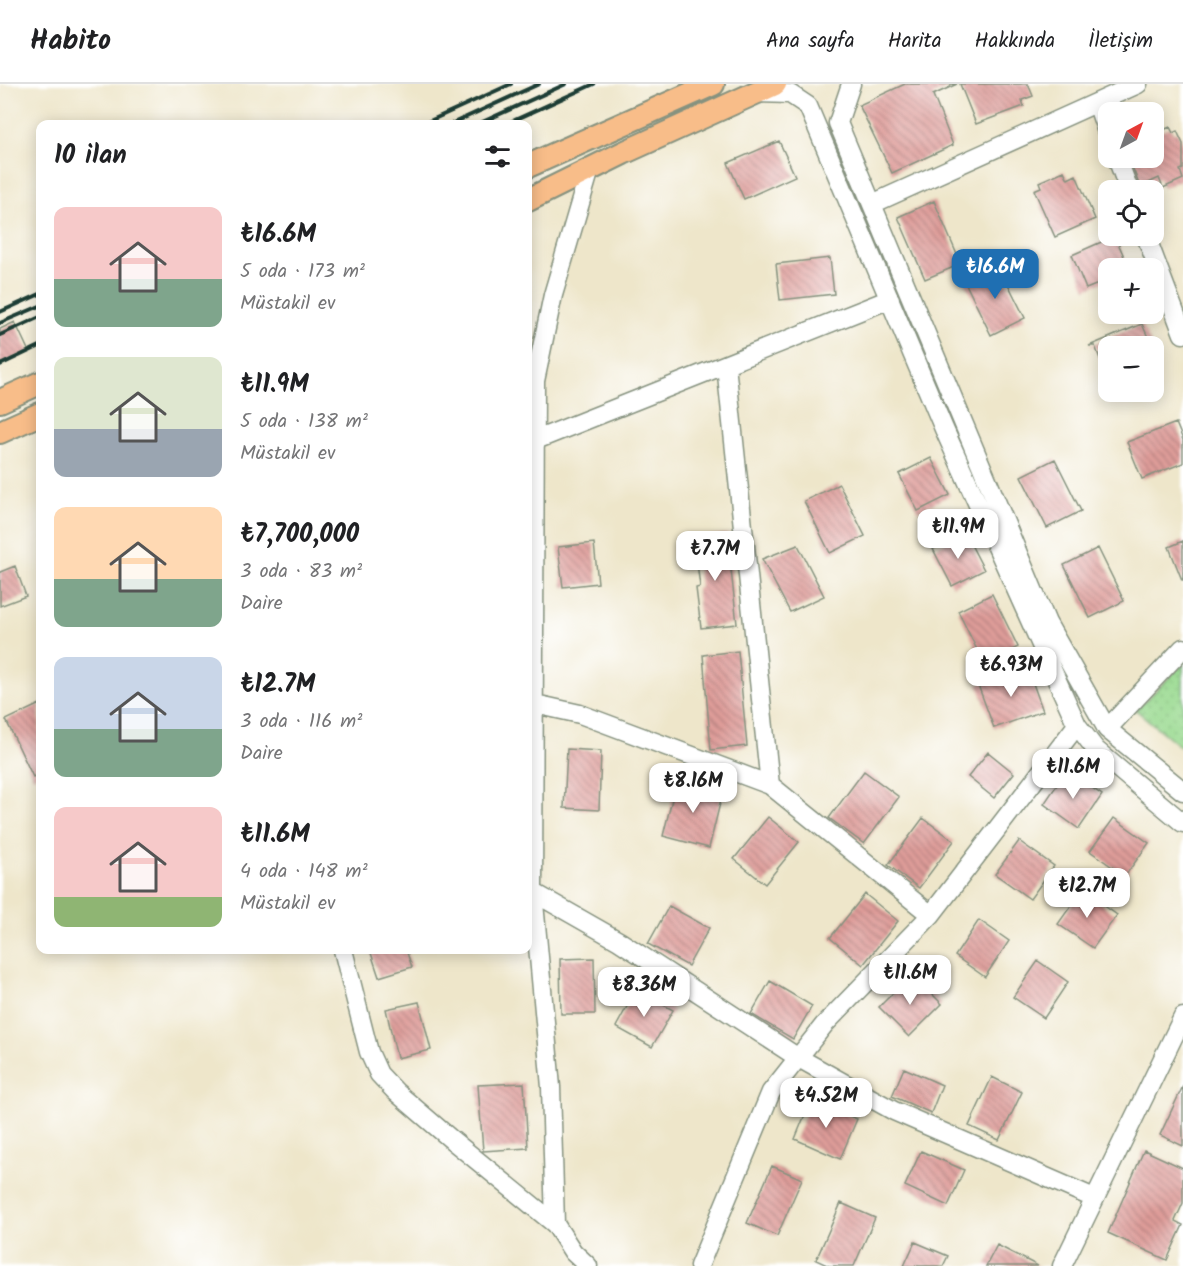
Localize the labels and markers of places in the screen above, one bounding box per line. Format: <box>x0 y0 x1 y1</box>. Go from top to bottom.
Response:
pin: ₺16.6M <box>946 249 1044 300</box>
pin: ₺11.9M <box>909 509 1007 560</box>
pin: ₺7.7M <box>673 531 757 582</box>
pin: ₺6.93M <box>962 647 1060 698</box>
pin: ₺11.6M <box>1024 749 1122 800</box>
pin: ₺8.16M <box>644 763 742 814</box>
pin: ₺12.7M <box>1038 868 1136 919</box>
pin: ₺11.6M <box>861 955 959 1006</box>
pin: ₺8.36M <box>595 967 693 1018</box>
pin: ₺4.52M <box>777 1078 875 1129</box>

